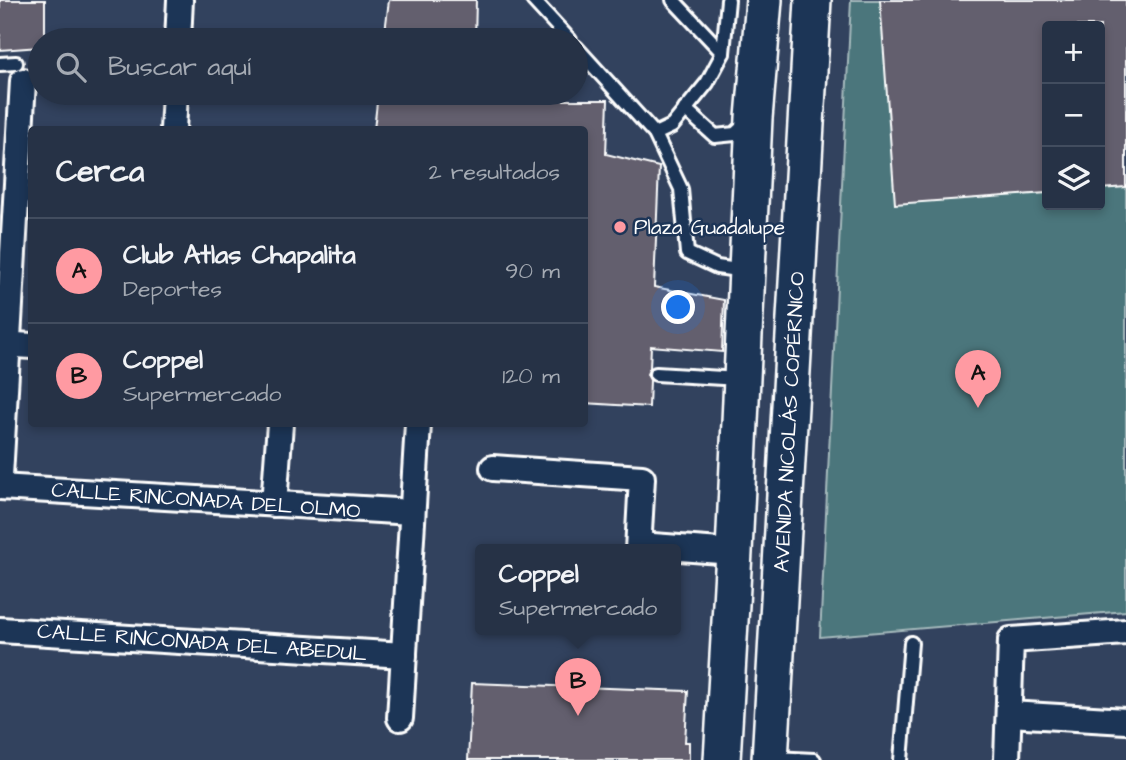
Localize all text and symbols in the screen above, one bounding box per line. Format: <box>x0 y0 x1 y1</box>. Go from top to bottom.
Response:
map controls <box>1042 21 1105 210</box>
button: + <box>1042 21 1105 84</box>
search box <box>28 28 588 105</box>
icon: search <box>52 48 90 86</box>
text: Buscar aquí <box>108 49 251 85</box>
button: − <box>1042 84 1105 147</box>
button: layers <box>1042 147 1105 210</box>
text: Cerca <box>56 151 144 193</box>
text: 2 resultados <box>428 156 560 188</box>
place label: Plaza Guadalupe <box>634 213 785 243</box>
marker: Plaza Guadalupe <box>612 219 628 235</box>
text: Club Atlas Chapalita <box>123 237 356 273</box>
text: A <box>72 255 86 287</box>
text: 90 m <box>505 255 560 287</box>
street label: AVENIDA NICOLÁS COPÉRNICO <box>767 271 812 573</box>
text: Deportes <box>123 273 222 305</box>
your location <box>661 290 695 324</box>
text: Coppel <box>123 342 203 378</box>
pin: A <box>955 350 1001 408</box>
text: B <box>71 360 87 392</box>
text: 120 m <box>502 360 560 392</box>
text: Supermercado <box>123 378 281 410</box>
street label: CALLE RINCONADA DEL OLMO <box>51 475 361 526</box>
popup <box>475 544 681 635</box>
text: Coppel <box>499 556 579 592</box>
text: Supermercado <box>499 592 657 624</box>
street label: CALLE RINCONADA DEL ABEDUL <box>36 617 368 669</box>
pin: B <box>555 658 601 716</box>

